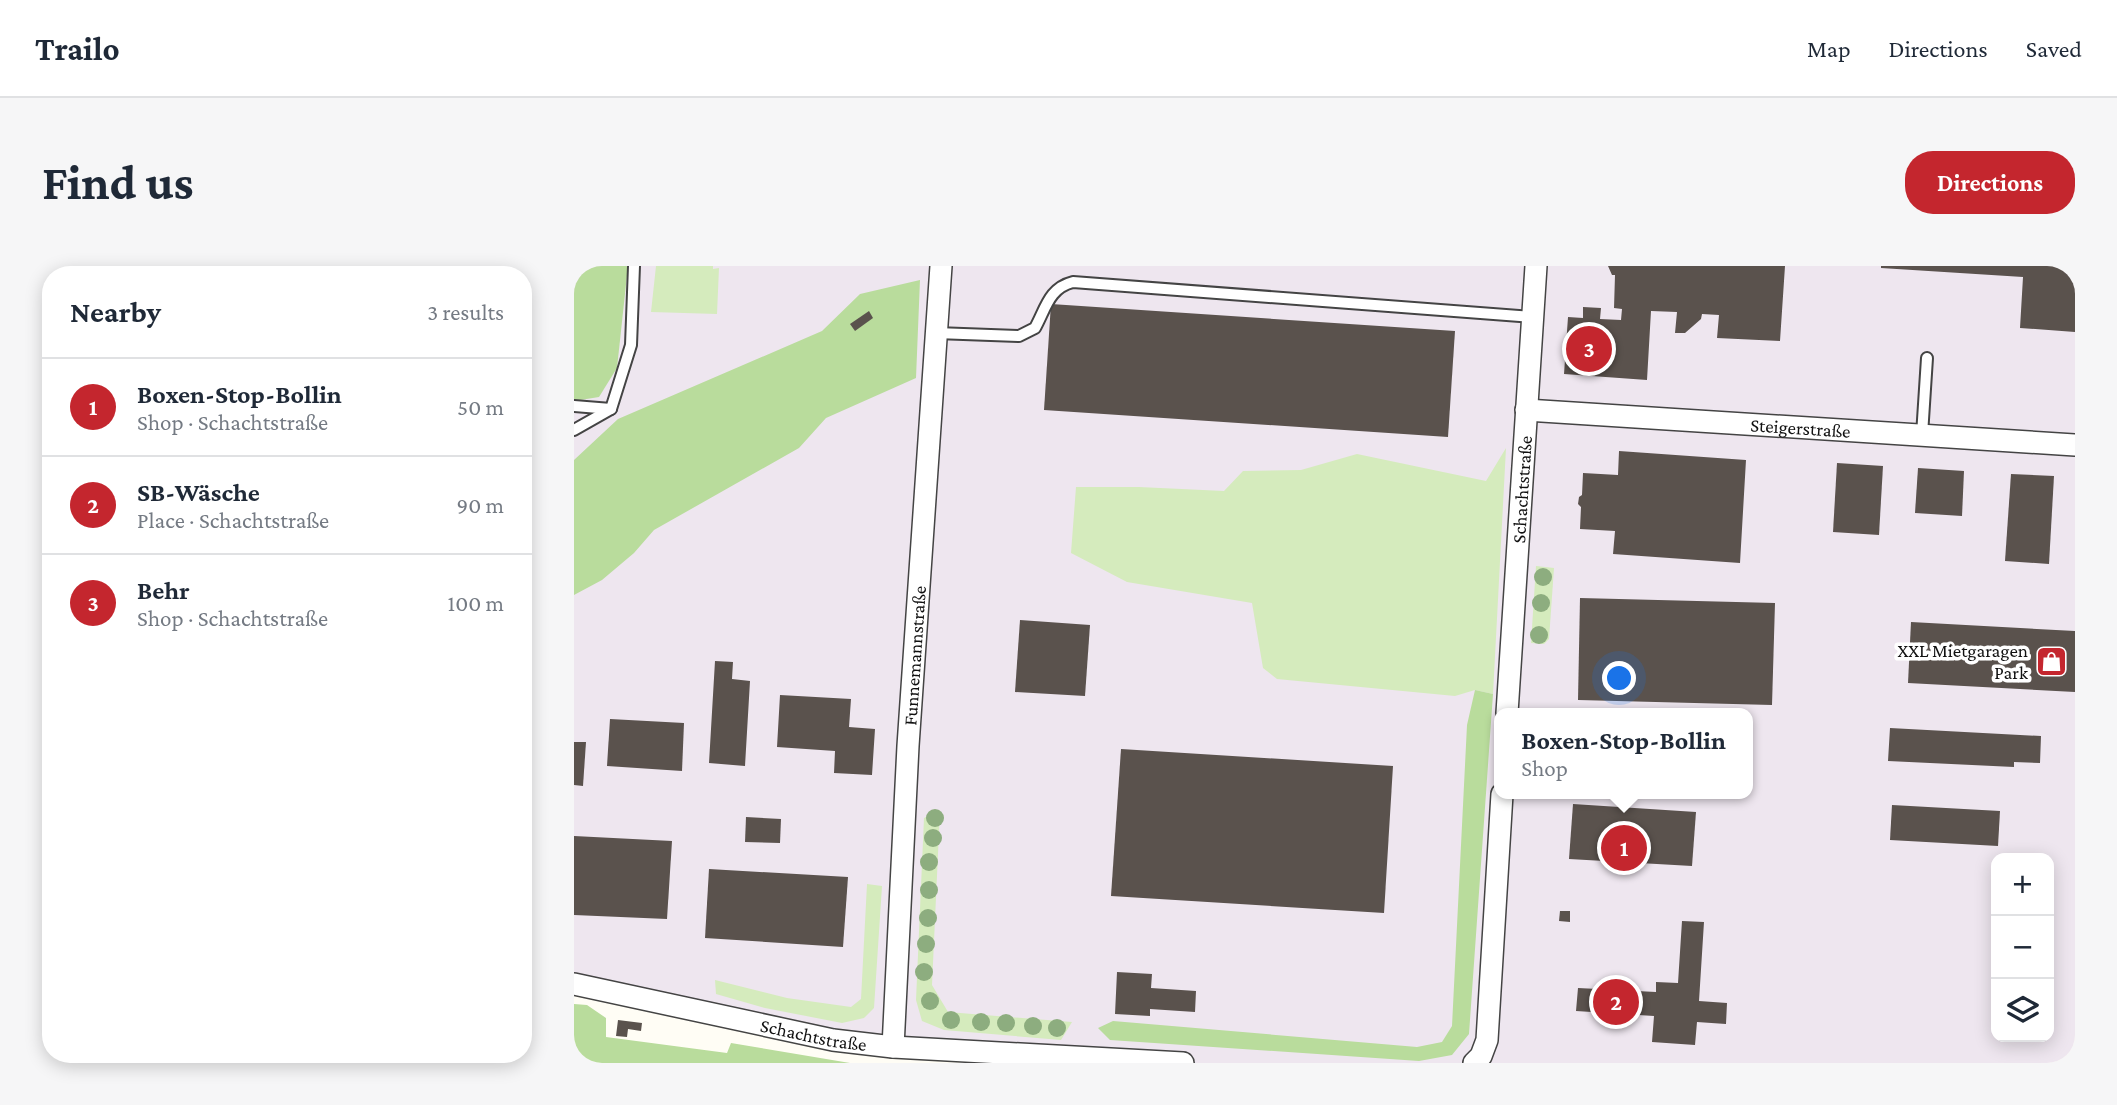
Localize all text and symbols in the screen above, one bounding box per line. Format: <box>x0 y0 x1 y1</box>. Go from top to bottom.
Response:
text: Trailo <box>35 30 120 67</box>
text: Map <box>1807 35 1851 62</box>
text: Directions <box>1889 35 1988 62</box>
text: Saved <box>2026 35 2082 62</box>
button: Directions <box>1905 151 2075 214</box>
text: Find us <box>42 155 194 210</box>
text: Nearby <box>70 295 161 328</box>
text: 3 results <box>427 299 504 325</box>
pin: 3 <box>1566 323 1612 375</box>
text: Boxen-Stop-Bollin <box>137 380 342 409</box>
text: 1 <box>89 394 97 420</box>
text: 50 m <box>457 394 504 420</box>
text: Shop · Schachtstraße <box>137 409 328 435</box>
street label: Steigerstraße <box>1750 414 1851 441</box>
street label: Schachtstraße <box>1508 435 1535 544</box>
text: SB-Wäsche <box>137 478 260 507</box>
text: 2 <box>87 492 99 518</box>
text: 90 m <box>457 492 504 518</box>
text: Place · Schachtstraße <box>137 507 329 533</box>
text: Behr <box>137 576 190 605</box>
street label: Funnemannstraße <box>899 585 930 726</box>
text: 3 <box>87 590 99 616</box>
text: 100 m <box>448 590 504 616</box>
text: Shop · Schachtstraße <box>137 605 328 631</box>
place label: XXL Mietgaragen Park <box>1897 640 2029 683</box>
shop icon: XXL Mietgaragen Park <box>2034 644 2068 678</box>
your location <box>1602 661 1636 695</box>
popup <box>1494 708 1753 799</box>
text: Boxen-Stop-Bollin <box>1521 726 1726 755</box>
text: Shop <box>1521 755 1568 781</box>
pin: 1 <box>1601 822 1647 874</box>
map controls <box>1991 853 2054 1042</box>
button: + <box>1991 853 2054 916</box>
button: − <box>1991 916 2054 979</box>
pin: 2 <box>1593 976 1639 1028</box>
button: layers <box>1991 979 2054 1042</box>
street label: Schachtstraße <box>759 1014 868 1054</box>

